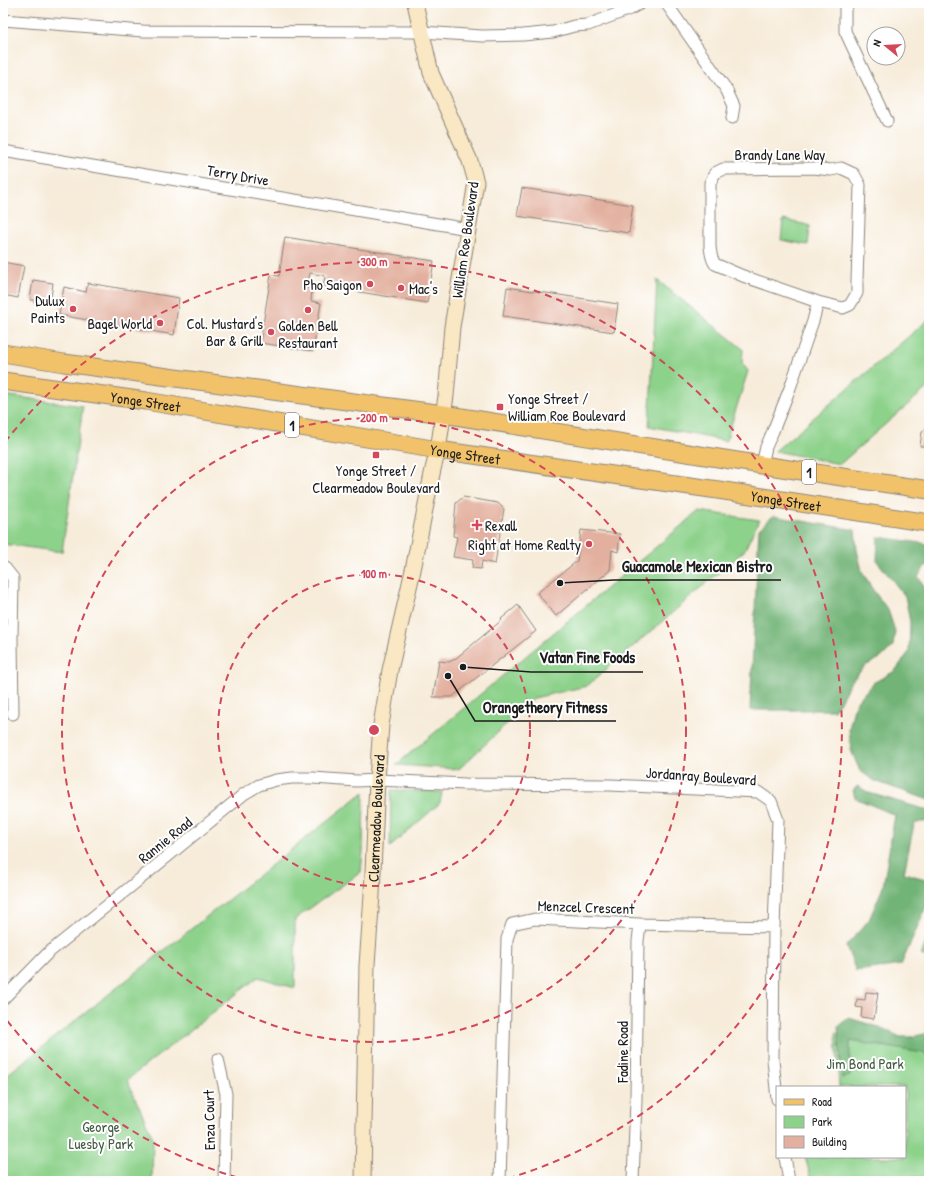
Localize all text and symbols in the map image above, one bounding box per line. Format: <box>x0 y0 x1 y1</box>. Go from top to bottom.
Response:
north arrow <box>866 26 906 66</box>
text: N <box>869 38 884 48</box>
street label: Brandy Lane Way <box>735 144 825 165</box>
street label: Terry Drive <box>205 159 271 191</box>
street label: William Roe Boulevard <box>446 180 484 300</box>
text: 300 m <box>360 253 388 270</box>
place label: Pho Saigon <box>303 274 362 295</box>
place label: Mac's <box>409 278 438 299</box>
marker: Pho Saigon <box>365 279 375 289</box>
marker: Mac's <box>396 283 406 293</box>
place label: Dulux Paints <box>31 290 65 328</box>
marker: Dulux Paints <box>68 304 78 314</box>
marker: Golden Bell Restaurant <box>303 305 313 315</box>
place label: Bagel World <box>88 313 152 334</box>
place label: Col. Mustard's Bar & Grill <box>186 313 264 351</box>
place label: Golden Bell Restaurant <box>278 315 338 353</box>
marker: Bagel World <box>155 318 165 328</box>
marker: Col. Mustard's Bar & Grill <box>266 327 276 337</box>
street label: Yonge Street <box>109 386 183 417</box>
place label: Yonge Street / William Roe Boulevard <box>508 388 625 426</box>
marker: Yonge Street / William Roe Boulevard <box>495 402 505 412</box>
text: 200 m <box>360 409 388 426</box>
road number: 1 <box>285 413 299 437</box>
street label: Yonge Street <box>429 438 502 469</box>
marker: Yonge Street / Clearmeadow Boulevard <box>371 450 381 460</box>
place label: Yonge Street / Clearmeadow Boulevard <box>312 460 440 498</box>
road number: 1 <box>802 460 816 484</box>
street label: Yonge Street <box>749 485 823 517</box>
place label: Rexall <box>485 515 517 536</box>
marker: Rexall <box>472 520 482 530</box>
place label: Right at Home Realty <box>468 534 581 555</box>
marker: Right at Home Realty <box>584 539 594 549</box>
callout: Guacamole Mexican Bistro <box>614 552 781 580</box>
text: Guacamole Mexican Bistro <box>622 555 773 577</box>
text: 100 m <box>361 565 387 582</box>
callout: Vatan Fine Foods <box>531 644 643 672</box>
text: Vatan Fine Foods <box>539 646 636 668</box>
callout: Orangetheory Fitness <box>475 693 616 721</box>
text: Orangetheory Fitness <box>483 696 608 719</box>
centre of rings <box>367 723 381 737</box>
street label: Clearmeadow Boulevard <box>362 754 389 882</box>
street label: Jordanray Boulevard <box>645 762 757 790</box>
street label: Rannie Road <box>134 812 196 868</box>
street label: Menzcel Crescent <box>537 895 636 919</box>
street label: Fadine Road <box>612 1021 633 1084</box>
park label: Jim Bond Park <box>826 1053 904 1074</box>
legend <box>776 1086 906 1158</box>
street label: Enza Court <box>198 1089 220 1150</box>
text: Road <box>812 1093 832 1110</box>
text: Park <box>812 1113 832 1130</box>
park label: George Luesby Park <box>69 1116 133 1154</box>
text: Building <box>812 1133 847 1150</box>

